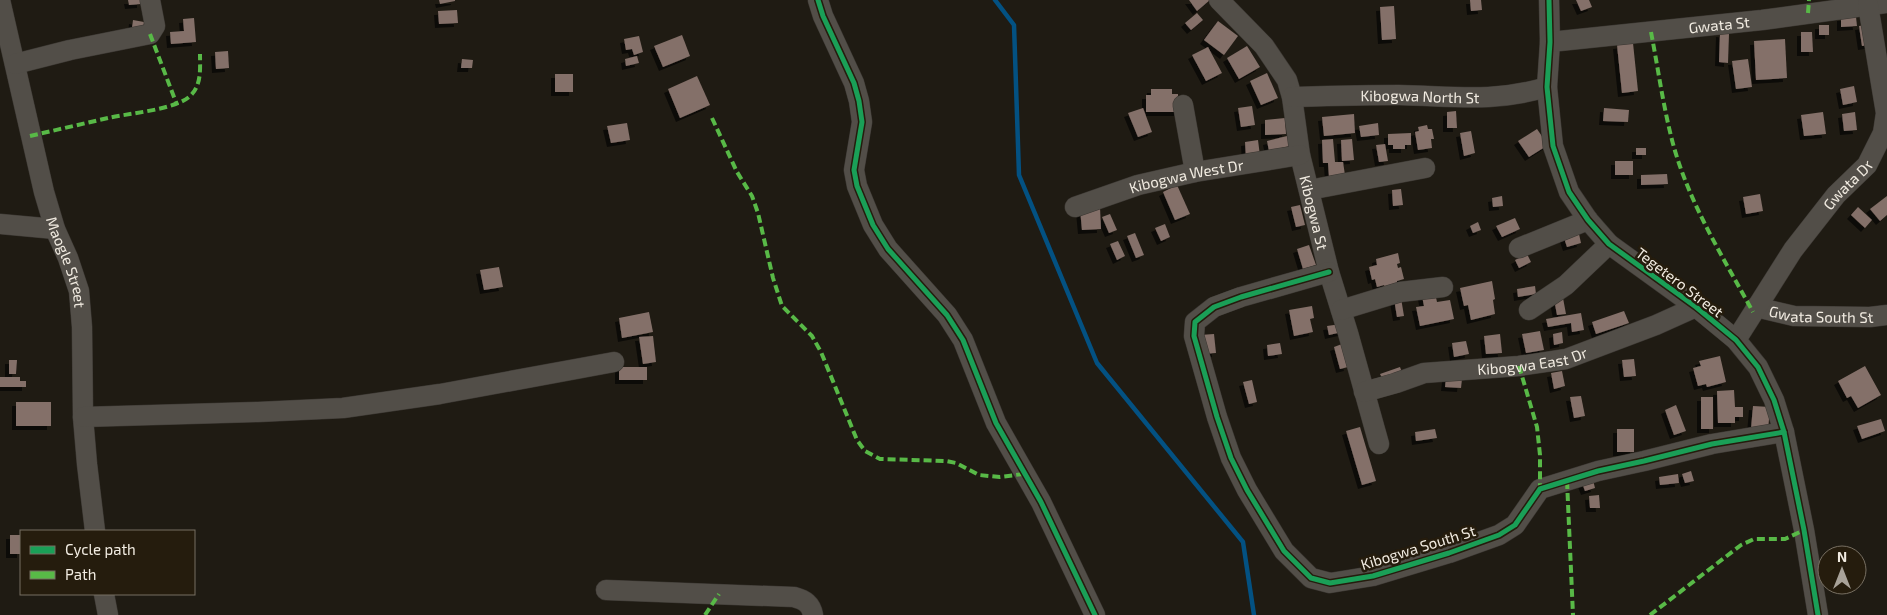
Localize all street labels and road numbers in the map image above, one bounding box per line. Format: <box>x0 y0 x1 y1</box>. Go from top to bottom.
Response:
street label: Gwata St <box>1688 12 1751 37</box>
street label: Kibogwa North St <box>1360 86 1480 106</box>
street label: Kibogwa West Dr <box>1127 155 1245 196</box>
street label: Gwata Dr <box>1819 157 1877 213</box>
street label: Kibogwa St <box>1296 174 1332 252</box>
street label: Maogle Street <box>43 214 89 309</box>
street label: Tegetero Street <box>1633 243 1727 321</box>
street label: Gwata South St <box>1767 301 1875 326</box>
street label: Kibogwa East Dr <box>1477 343 1590 378</box>
street label: Kibogwa South St <box>1358 521 1478 573</box>

